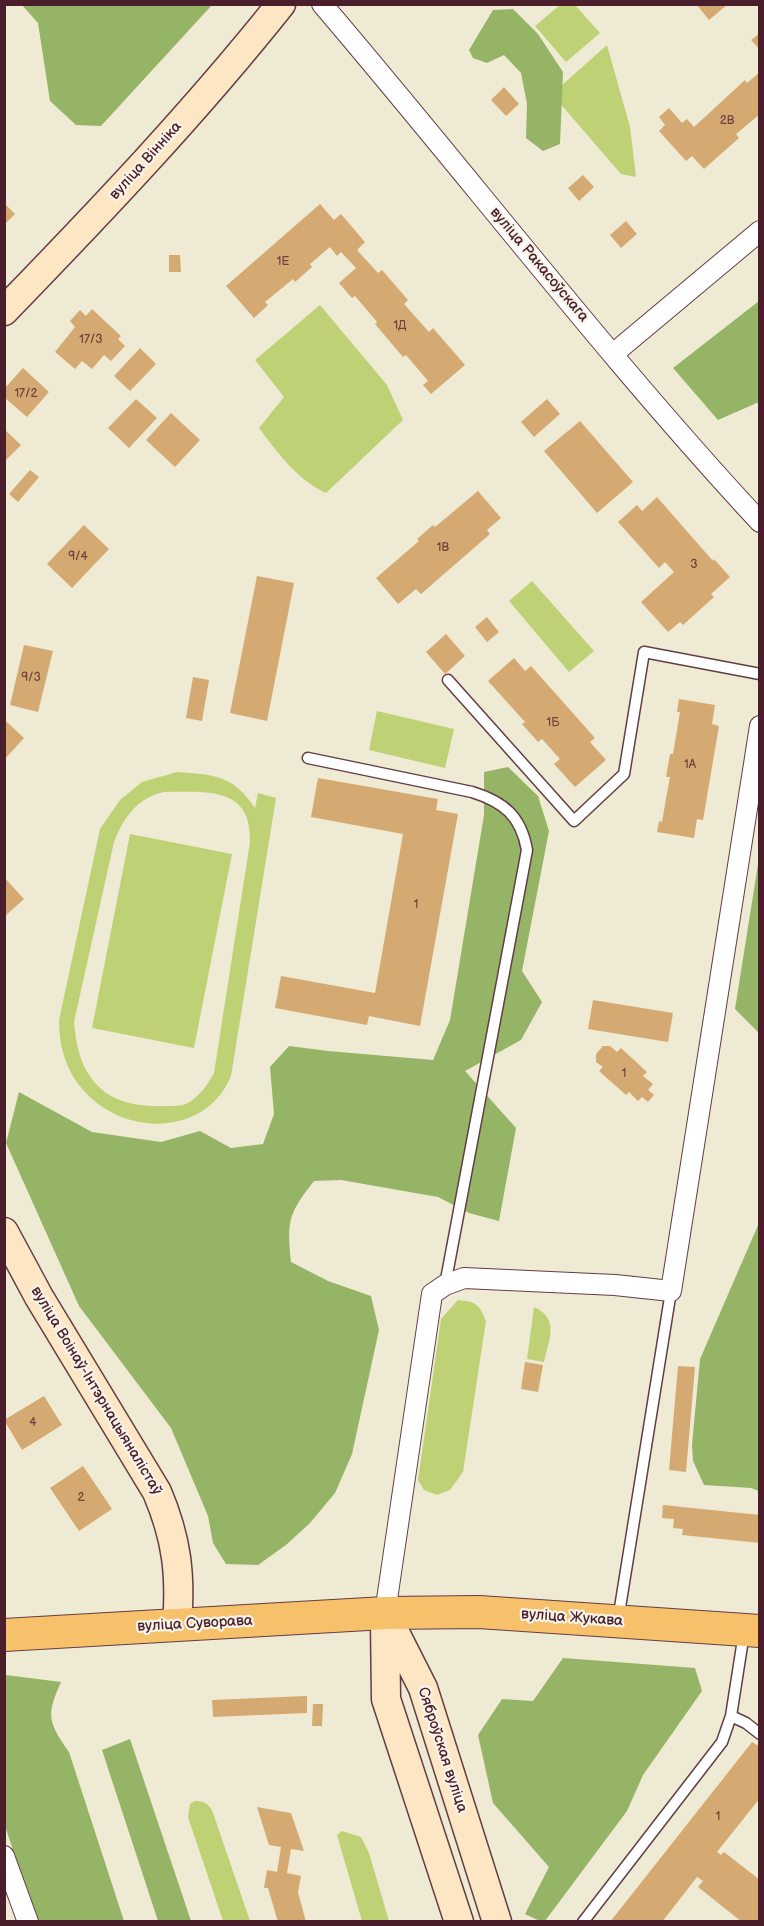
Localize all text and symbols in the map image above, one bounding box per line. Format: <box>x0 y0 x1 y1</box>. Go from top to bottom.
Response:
house number: 2В <box>720 114 734 128</box>
street label: вуліца Вінніка <box>106 118 186 204</box>
street label: вуліца Ракасоўскага <box>486 204 592 326</box>
house number: 1Е <box>277 255 289 269</box>
house number: 1Д <box>393 319 407 333</box>
house number: 17/3 <box>79 333 103 347</box>
house number: 17/2 <box>14 387 38 401</box>
house number: 1В <box>437 541 449 555</box>
house number: 9/4 <box>68 550 88 564</box>
house number: 3 <box>690 558 698 572</box>
house number: 9/3 <box>21 671 41 685</box>
house number: 1Б <box>547 716 559 730</box>
house number: 1А <box>684 758 696 772</box>
house number: 1 <box>414 898 418 912</box>
house number: 1 <box>622 1067 626 1081</box>
street label: вуліца Воінаў-Інтэрнацыяналістаў <box>26 1283 166 1499</box>
house number: 4 <box>29 1416 37 1430</box>
house number: 2 <box>77 1491 85 1505</box>
street label: вуліца Жукава <box>520 1605 624 1631</box>
street label: вуліца Суворава <box>137 1612 253 1636</box>
street label: Сяброўская вуліца <box>413 1685 471 1815</box>
house number: 1 <box>716 1810 720 1824</box>

